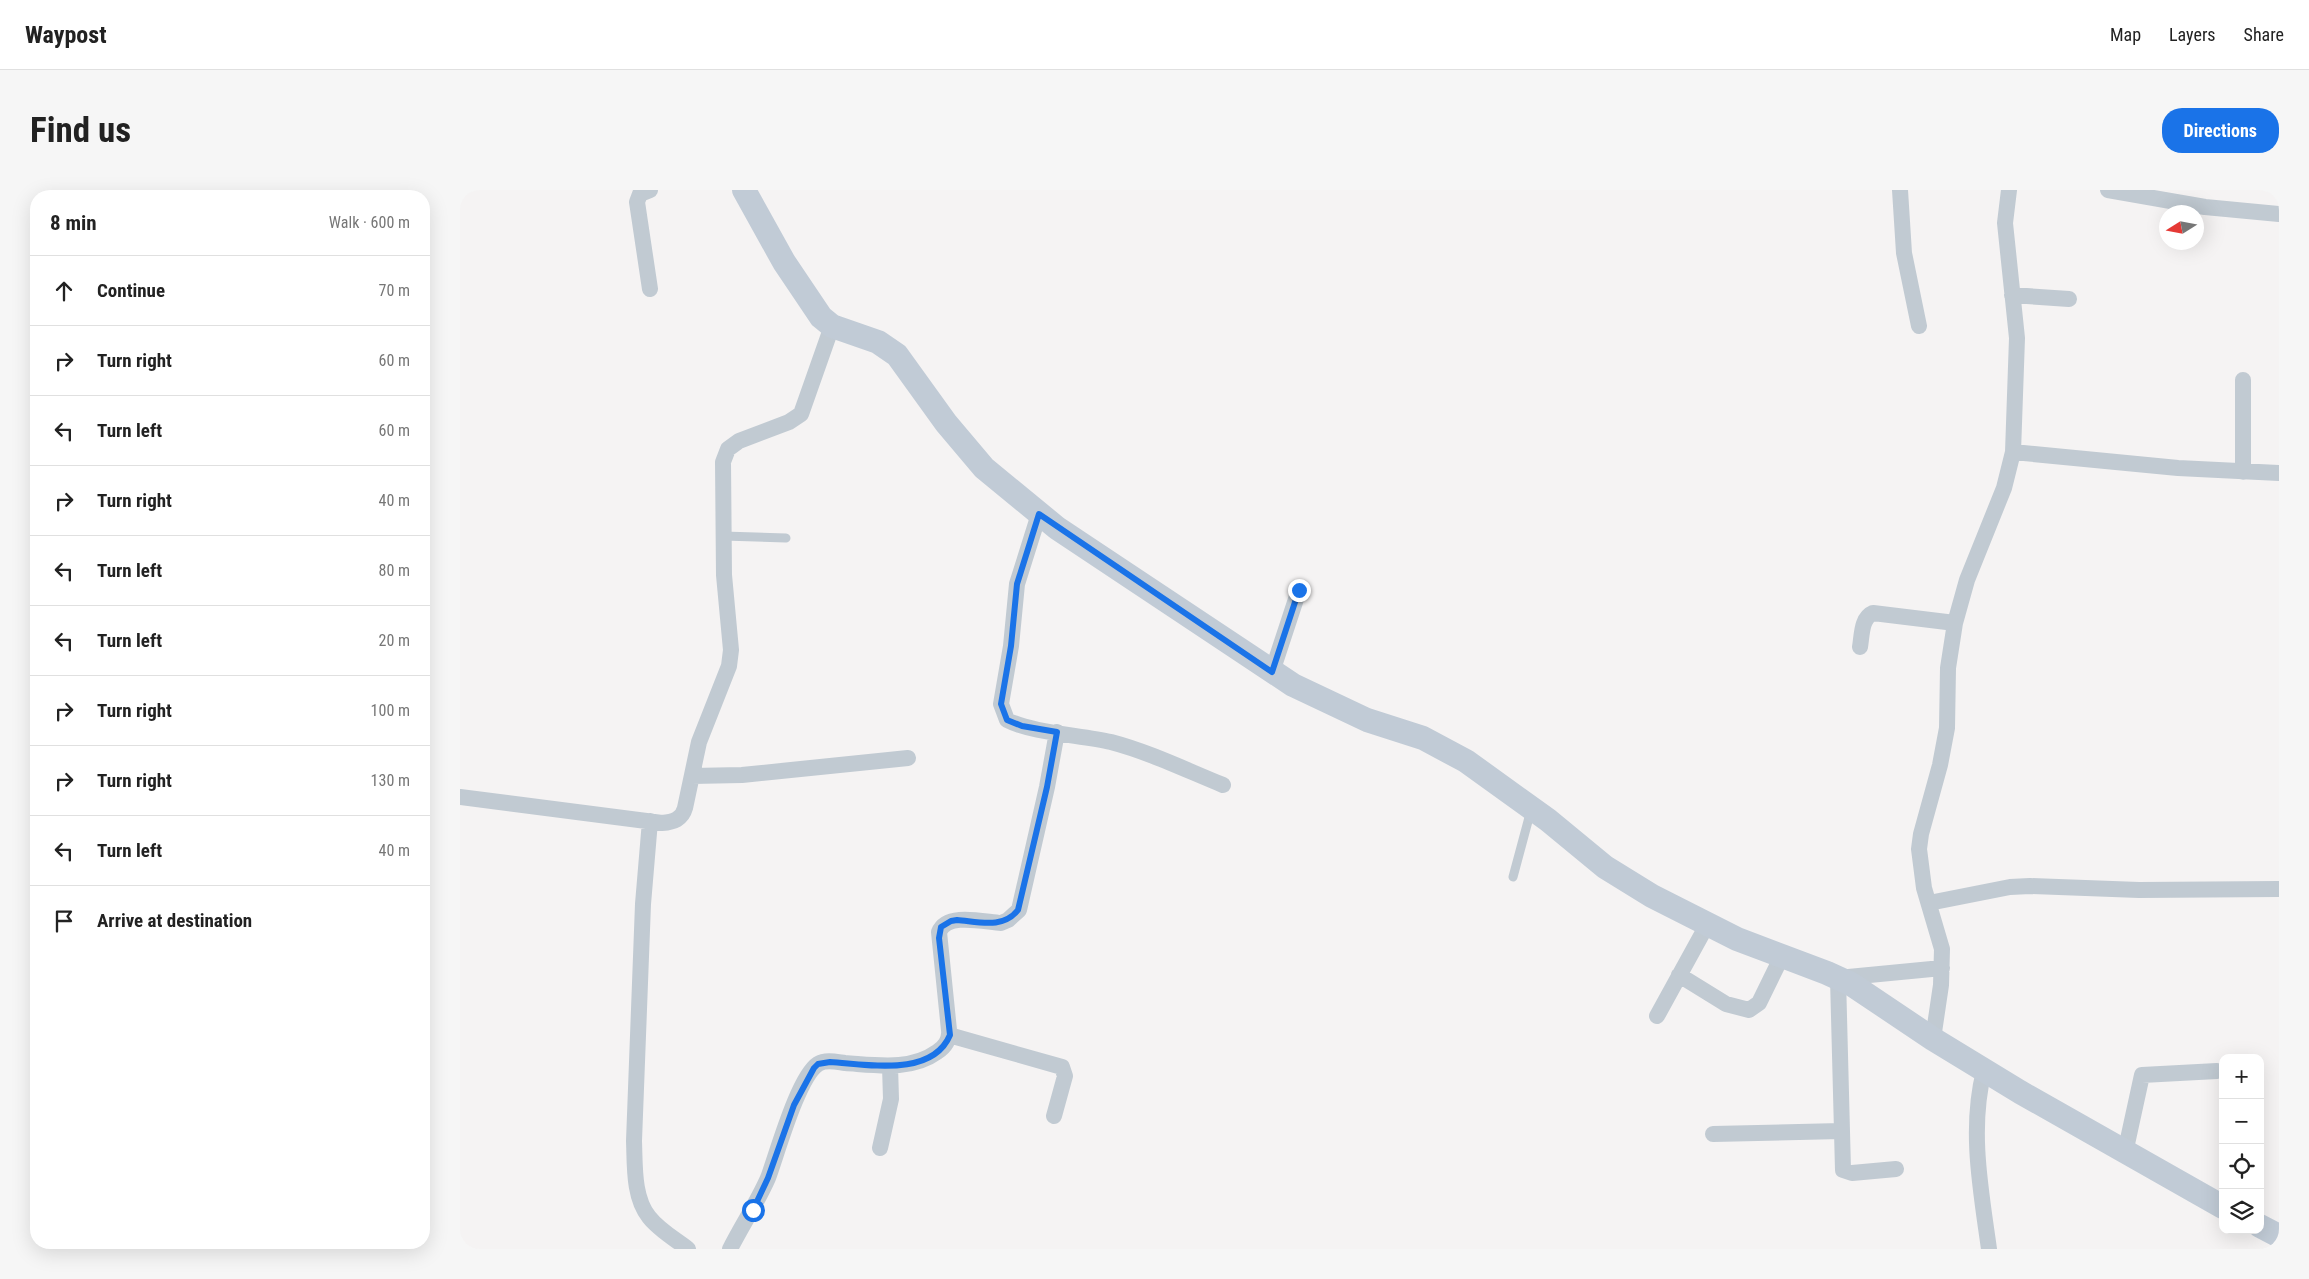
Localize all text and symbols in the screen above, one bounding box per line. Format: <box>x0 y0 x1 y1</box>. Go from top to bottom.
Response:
text: Waypost <box>25 21 107 49</box>
text: Map <box>2110 24 2141 45</box>
text: Layers <box>2169 24 2216 45</box>
text: Share <box>2244 24 2284 45</box>
button: Directions <box>2162 108 2279 153</box>
text: Find us <box>30 110 131 151</box>
north arrow <box>2159 205 2204 250</box>
text: 8 min <box>50 211 97 235</box>
text: Walk · 600 m <box>329 213 410 232</box>
icon: ahead <box>50 277 78 305</box>
text: Continue <box>97 279 165 302</box>
text: 70 m <box>378 281 410 300</box>
icon: right <box>50 347 78 375</box>
text: Turn right <box>97 349 172 372</box>
text: 60 m <box>378 351 410 370</box>
icon: left <box>50 417 78 445</box>
text: Turn left <box>97 419 162 442</box>
text: 60 m <box>378 421 410 440</box>
icon: right <box>50 487 78 515</box>
text: Turn right <box>97 489 172 512</box>
text: 40 m <box>378 491 410 510</box>
icon: left <box>50 557 78 585</box>
text: Turn left <box>97 559 162 582</box>
text: 80 m <box>378 561 410 580</box>
route end <box>1288 579 1311 602</box>
icon: left <box>50 627 78 655</box>
text: Turn left <box>97 629 162 652</box>
text: 20 m <box>378 631 410 650</box>
icon: right <box>50 697 78 725</box>
text: Turn right <box>97 699 172 722</box>
text: 100 m <box>371 701 410 720</box>
icon: right <box>50 767 78 795</box>
text: Turn right <box>97 769 172 792</box>
text: 130 m <box>371 771 410 790</box>
icon: left <box>50 837 78 865</box>
text: Turn left <box>97 839 162 862</box>
text: 40 m <box>378 841 410 860</box>
icon: arrive <box>50 907 78 935</box>
text: Arrive at destination <box>97 909 252 932</box>
map controls <box>2219 1054 2264 1234</box>
button: + <box>2219 1054 2264 1099</box>
button: − <box>2219 1099 2264 1144</box>
button: locate <box>2219 1144 2264 1189</box>
button: layers <box>2219 1189 2264 1234</box>
route start <box>742 1199 765 1222</box>

